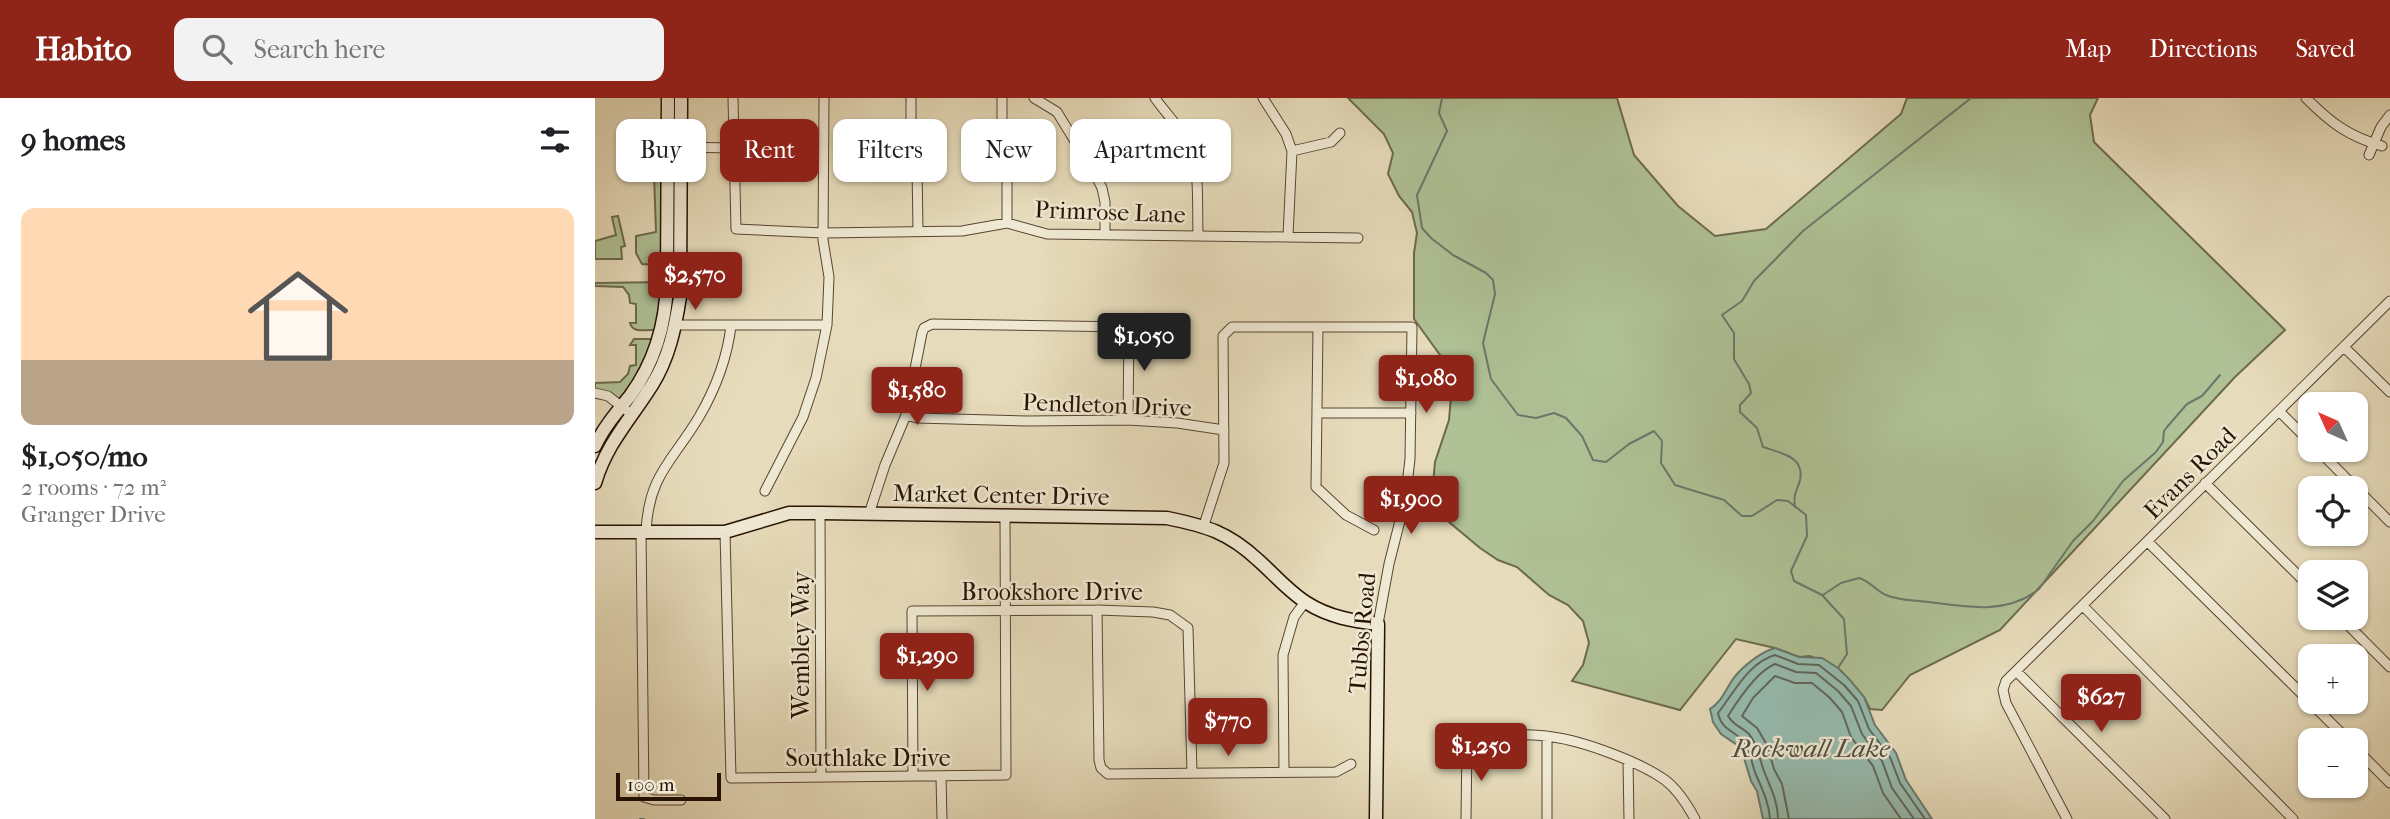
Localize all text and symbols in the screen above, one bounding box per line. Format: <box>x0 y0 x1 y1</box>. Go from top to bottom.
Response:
search box <box>174 18 664 81</box>
text: Habito <box>35 30 132 69</box>
icon: search <box>198 30 236 68</box>
text: Search here <box>254 34 385 65</box>
text: Map <box>2065 35 2111 63</box>
text: Directions <box>2149 35 2257 63</box>
text: Saved <box>2295 35 2355 63</box>
chip: Buy <box>616 119 706 182</box>
chip: Rent <box>720 119 819 182</box>
chip: Filters <box>833 119 947 182</box>
chip: New <box>961 119 1056 182</box>
chip: Apartment <box>1070 119 1231 182</box>
icon: filters <box>536 121 574 159</box>
text: 9 homes <box>21 123 126 158</box>
street label: Primrose Lane <box>1034 195 1186 229</box>
pin: $2,570 <box>638 252 752 312</box>
icon: home <box>235 253 361 379</box>
text: $2,570 <box>664 261 726 288</box>
pin: $1,050 <box>1087 314 1201 373</box>
text: $1,050 <box>1114 322 1174 349</box>
pin: $1,080 <box>1369 356 1483 415</box>
text: $1,080 <box>1395 364 1457 391</box>
pin: $1,580 <box>860 368 974 427</box>
text: $1,580 <box>888 376 946 403</box>
street label: Pendleton Drive <box>1022 388 1192 422</box>
north arrow <box>2298 392 2368 462</box>
map controls <box>2298 392 2368 798</box>
street label: Evans Road <box>2138 421 2242 525</box>
text: $1,050/mo <box>21 439 148 474</box>
text: 2 rooms · 72 m² <box>21 474 166 501</box>
pin: $1,900 <box>1354 476 1468 536</box>
button: locate <box>2298 476 2368 546</box>
street label: Market Center Drive <box>892 479 1110 511</box>
text: $1,900 <box>1380 485 1442 512</box>
text: Granger Drive <box>21 501 166 528</box>
button: layers <box>2298 560 2368 630</box>
street label: Wembley Way <box>787 570 815 720</box>
street label: Tubbs Road <box>1343 570 1381 695</box>
street label: Brookshore Drive <box>961 578 1143 606</box>
pin: $1,290 <box>870 634 984 693</box>
text: $1,290 <box>896 642 958 669</box>
button: + <box>2298 644 2368 714</box>
pin: $627 <box>2060 674 2142 734</box>
text: $627 <box>2077 683 2125 710</box>
pin: $770 <box>1187 698 1269 758</box>
text: $770 <box>1204 707 1252 734</box>
pin: $1,250 <box>1424 724 1538 783</box>
button: − <box>2298 728 2368 798</box>
text: $1,250 <box>1451 732 1511 759</box>
water label: Rockwall Lake <box>1730 733 1891 764</box>
street label: Southlake Drive <box>785 744 951 772</box>
scale bar <box>616 770 721 802</box>
text: 100 m <box>627 774 675 796</box>

